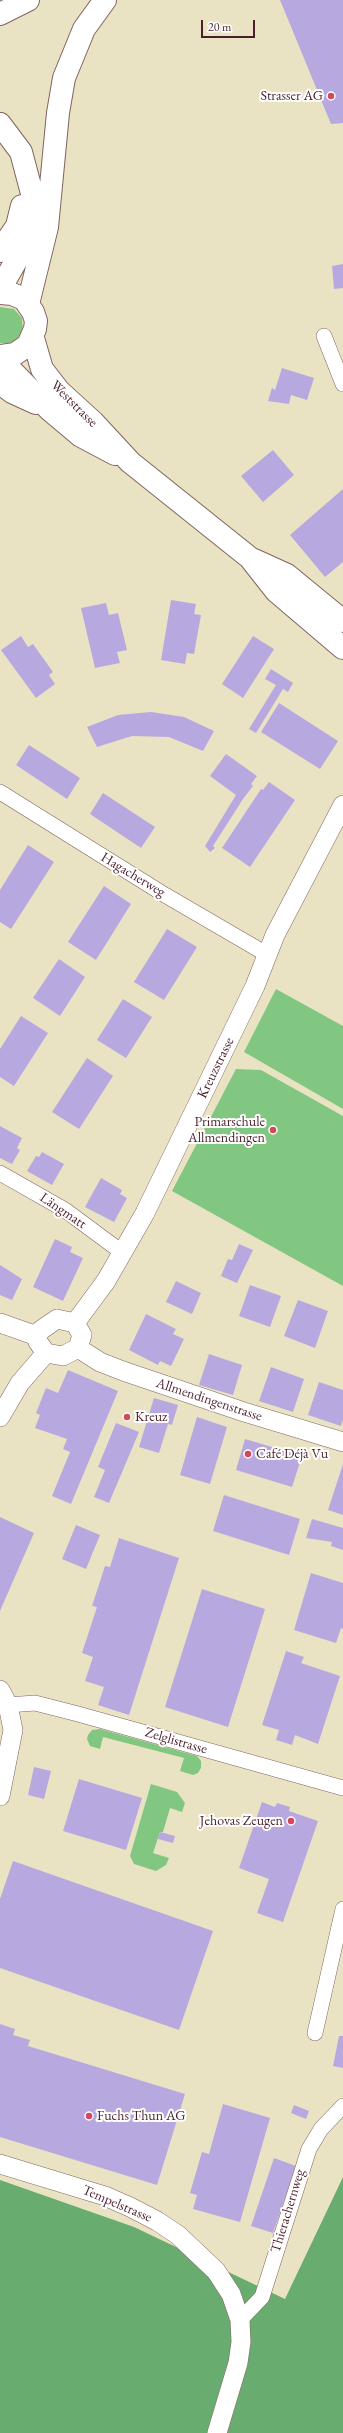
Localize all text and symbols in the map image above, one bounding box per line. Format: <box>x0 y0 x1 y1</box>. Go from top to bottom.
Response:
scale bar <box>203 12 257 38</box>
text: 20 m <box>208 19 231 35</box>
place label: Strasser AG <box>260 88 323 104</box>
marker: Strasser AG <box>326 91 336 101</box>
street label: Weststrasse <box>47 377 101 431</box>
street label: Hagacherweg <box>98 849 168 901</box>
street label: Kreuzstrasse <box>194 1035 238 1101</box>
place label: Primarschule Allmendingen <box>188 1114 265 1146</box>
marker: Primarschule Allmendingen <box>268 1125 278 1135</box>
street label: Längmatt <box>37 1189 89 1233</box>
street label: Allmendingenstrasse <box>154 1375 264 1425</box>
place label: Kreuz <box>135 1409 167 1425</box>
marker: Kreuz <box>122 1412 132 1422</box>
place label: Café Déjà Vu <box>256 1446 328 1462</box>
marker: Café Déjà Vu <box>243 1449 253 1459</box>
street label: Zelglistrasse <box>143 1724 209 1758</box>
place label: Jehovas Zeugen <box>200 1813 283 1829</box>
marker: Jehovas Zeugen <box>286 1816 296 1826</box>
place label: Fuchs Thun AG <box>97 2108 185 2124</box>
marker: Fuchs Thun AG <box>84 2111 94 2121</box>
street label: Thierachernweg <box>267 2167 309 2255</box>
street label: Tempelstrasse <box>80 2182 154 2226</box>

